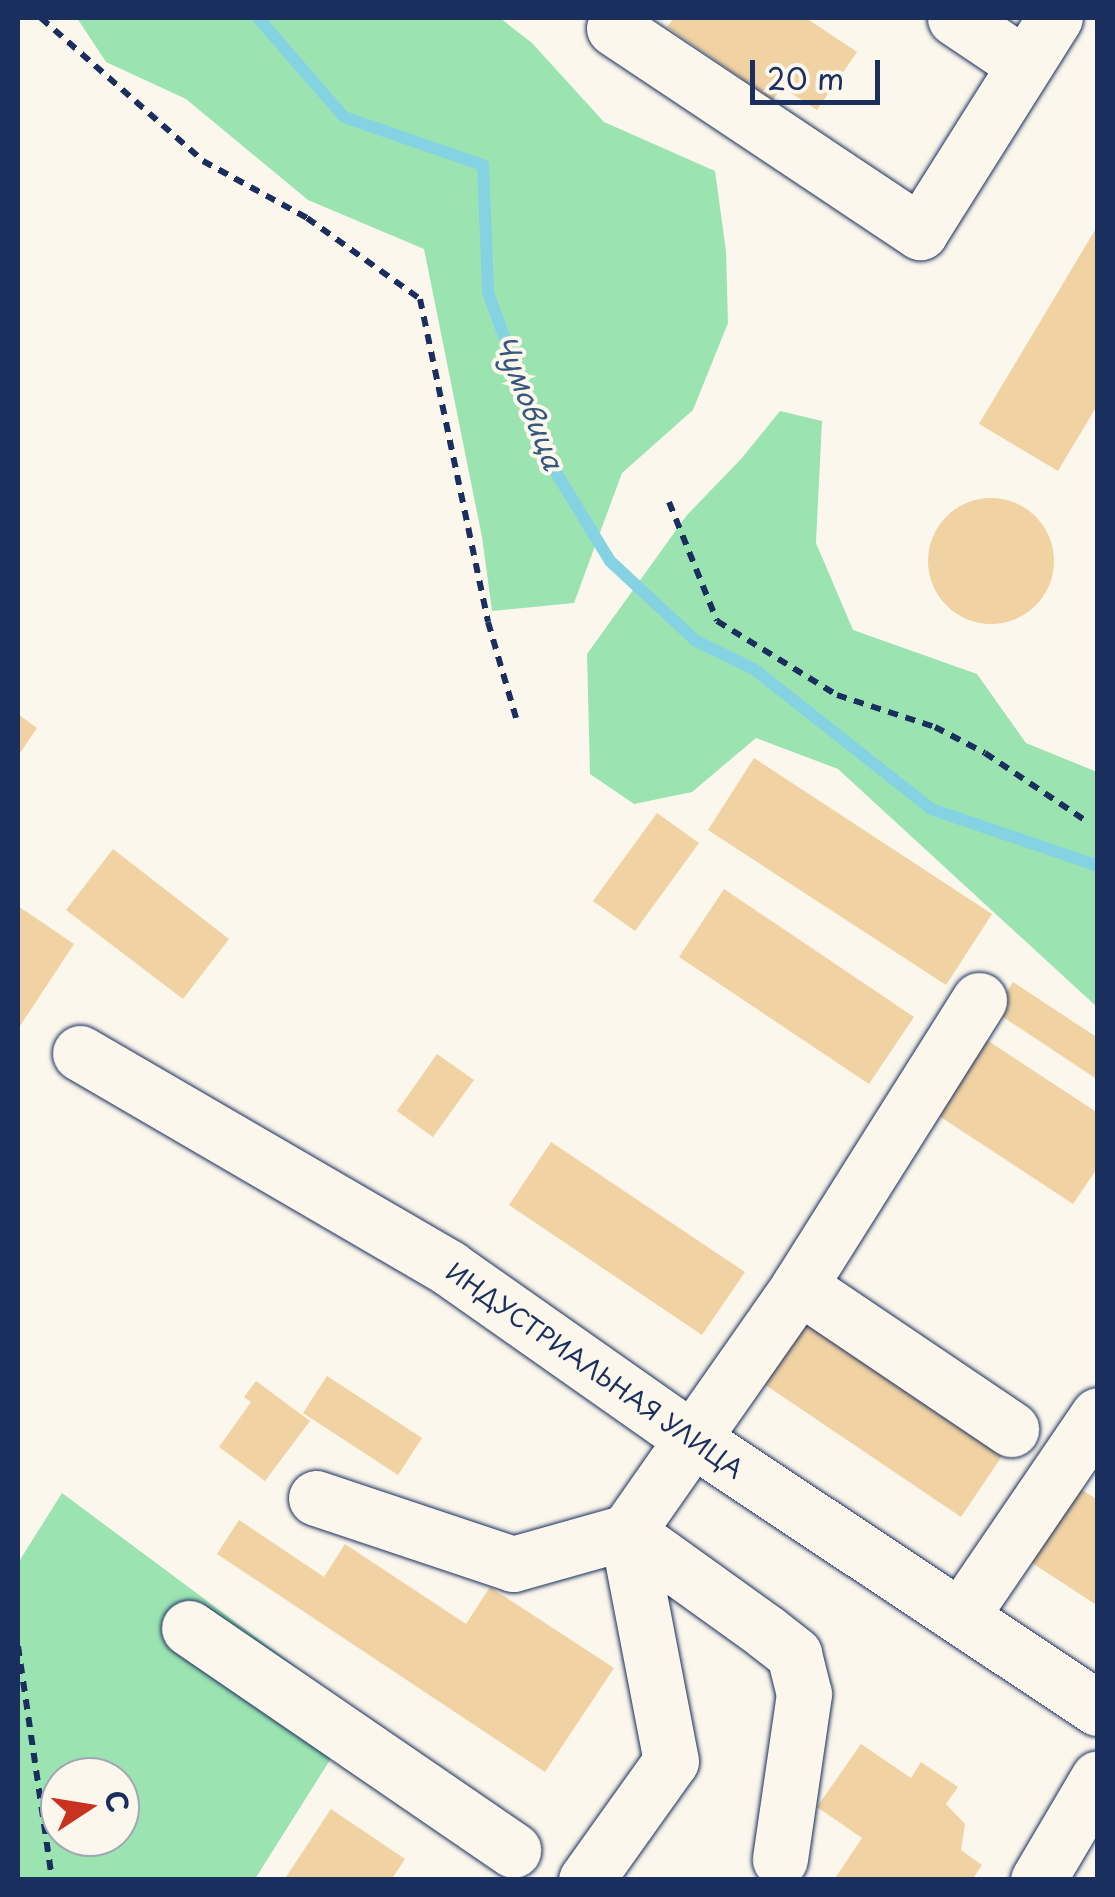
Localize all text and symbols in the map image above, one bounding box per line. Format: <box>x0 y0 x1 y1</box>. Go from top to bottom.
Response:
scale bar <box>755 40 885 102</box>
text: 20 m <box>767 55 844 100</box>
water label: Чумовица <box>489 330 571 474</box>
street label: ИНДУСТРИАЛЬНАЯ УЛИЦА <box>441 1256 749 1484</box>
north arrow <box>40 1757 140 1857</box>
text: С <box>95 1786 141 1816</box>

